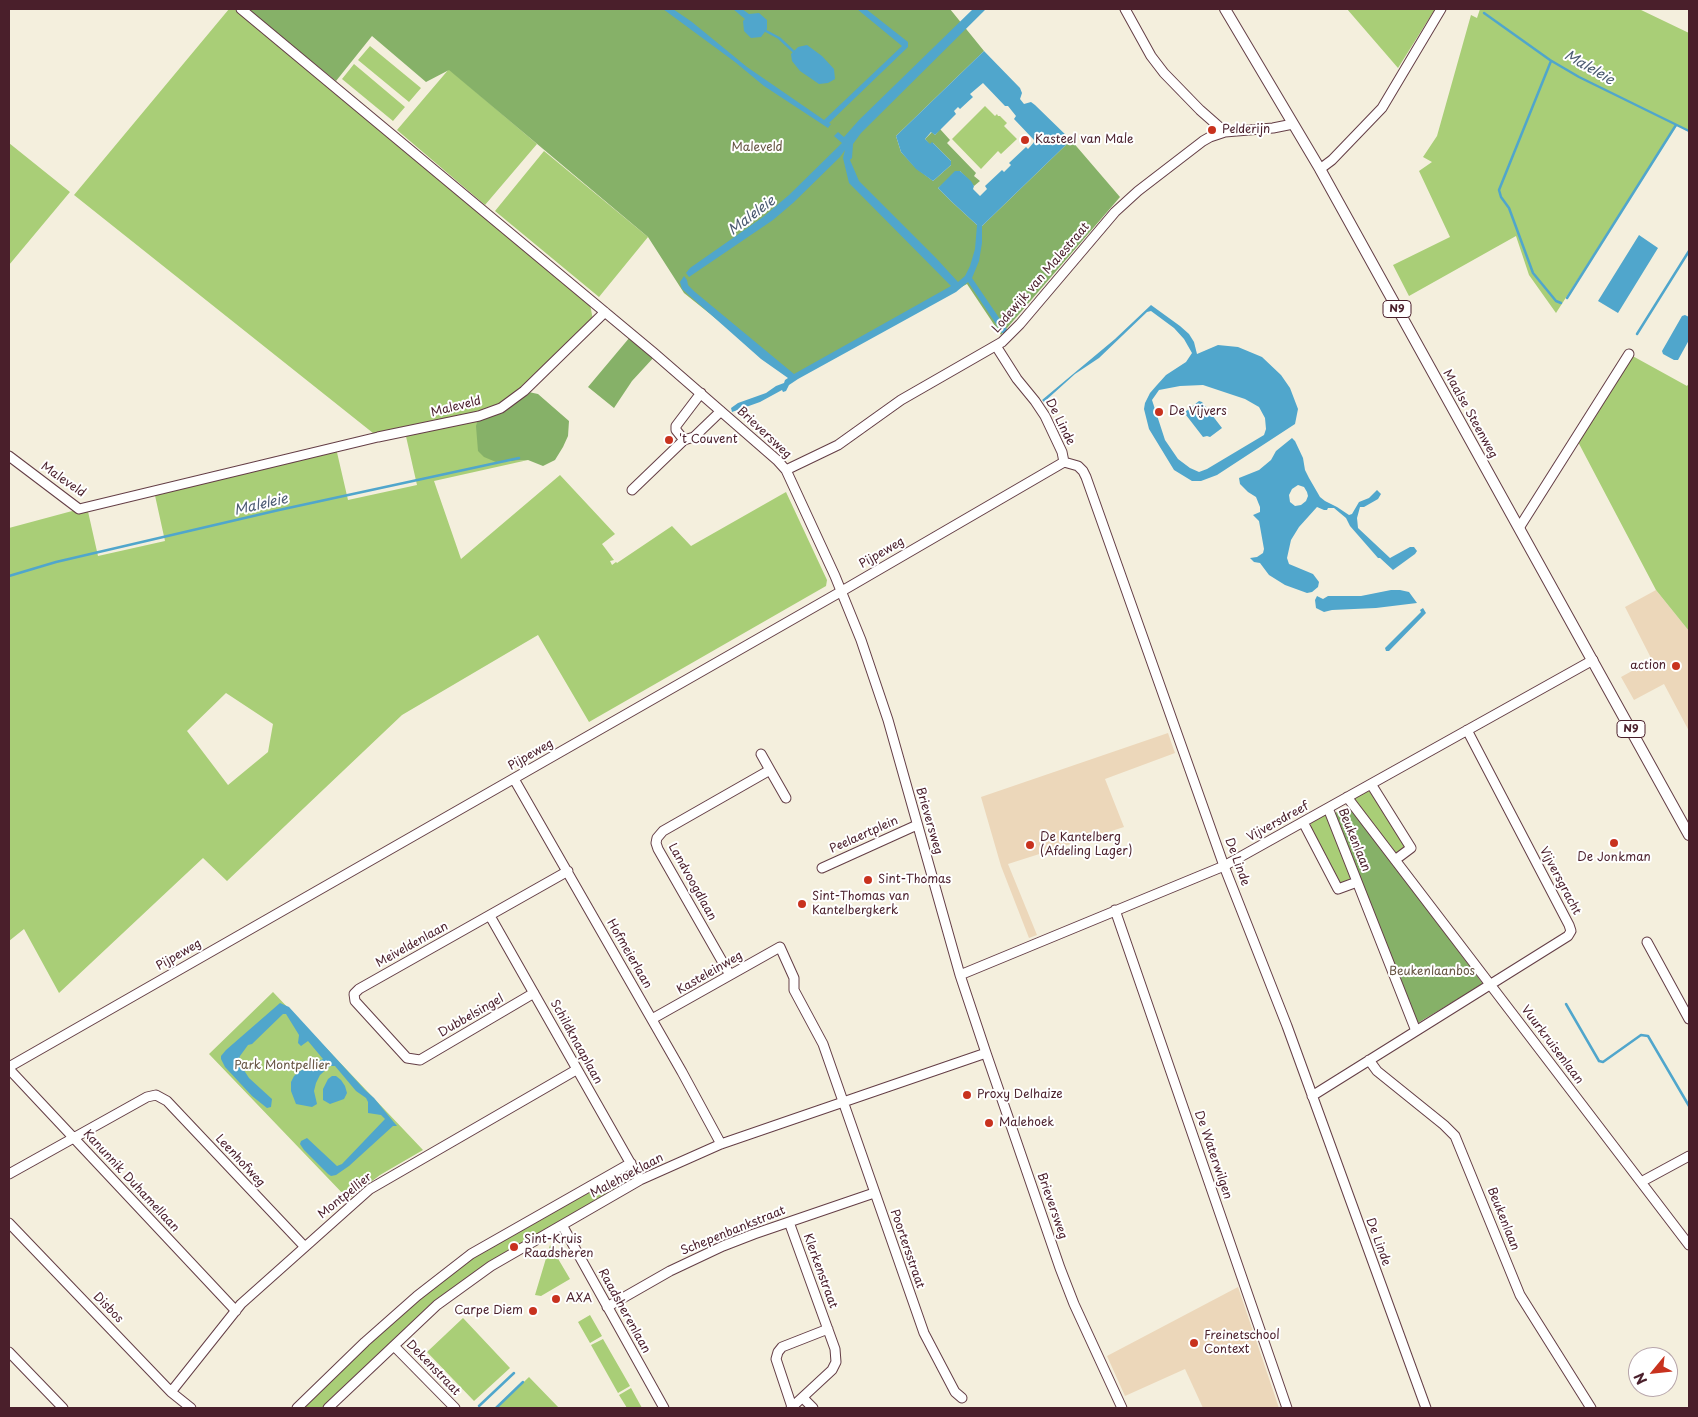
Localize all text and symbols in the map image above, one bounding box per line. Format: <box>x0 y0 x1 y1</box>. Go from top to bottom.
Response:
water label: Maleleie <box>1561 47 1617 89</box>
place label: Pelderijn <box>1222 123 1270 137</box>
marker: Pelderijn <box>1206 124 1218 136</box>
place label: Kasteel van Male <box>1035 133 1134 147</box>
marker: Kasteel van Male <box>1019 134 1031 146</box>
park label: Maleveld <box>731 141 783 155</box>
water label: Maleleie <box>725 193 779 239</box>
street label: Lodewijk van Malestraat <box>989 220 1093 336</box>
road number: N9 <box>1383 300 1411 318</box>
street label: Maalse Steenweg <box>1440 367 1500 461</box>
street label: Maleveld <box>429 394 483 420</box>
street label: De Linde <box>1042 396 1078 448</box>
street label: Brieversweg <box>734 404 794 462</box>
place label: De Vijvers <box>1169 405 1227 419</box>
marker: De Vijvers <box>1153 406 1165 418</box>
place label: 't Couvent <box>679 433 738 447</box>
marker: 't Couvent <box>663 434 675 446</box>
street label: Maleveld <box>38 459 88 501</box>
water label: Maleleie <box>233 491 289 519</box>
street label: Pijpeweg <box>857 534 907 572</box>
place label: action <box>1630 659 1666 673</box>
marker: action <box>1670 660 1682 672</box>
road number: N9 <box>1617 721 1645 738</box>
street label: Pijpeweg <box>506 736 556 774</box>
street label: Brieversweg <box>913 786 945 856</box>
street label: Vijversdreef <box>1245 799 1311 845</box>
street label: Beukenlaan <box>1335 806 1373 874</box>
street label: Peelaertplein <box>828 814 900 856</box>
place label: De Kantelberg (Afdeling Lager) <box>1040 831 1132 859</box>
street label: De Linde <box>1222 836 1252 888</box>
marker: De Jonkman <box>1608 837 1620 849</box>
marker: De Kantelberg (Afdeling Lager) <box>1024 839 1036 851</box>
street label: Landvoogdlaan <box>665 841 719 923</box>
street label: Vijversgracht <box>1536 845 1584 917</box>
place label: De Jonkman <box>1577 851 1651 865</box>
place label: Sint-Thomas <box>878 873 951 887</box>
marker: Sint-Thomas <box>862 874 874 886</box>
place label: Sint-Thomas van Kantelbergkerk <box>812 890 909 918</box>
marker: Sint-Thomas van Kantelbergkerk <box>796 898 808 910</box>
street label: Hofmeierlaan <box>603 917 655 991</box>
street label: Meiveldenlaan <box>373 919 451 971</box>
street label: Pijpeweg <box>154 936 204 974</box>
street label: Kasteleinweg <box>675 948 745 998</box>
park label: Beukenlaanbos <box>1389 965 1475 979</box>
street label: Dubbelsingel <box>436 991 506 1041</box>
street label: Schildknaaplaan <box>547 997 605 1087</box>
street label: Vuurkruisenlaan <box>1518 1003 1586 1087</box>
park label: Park Montpellier <box>234 1059 330 1073</box>
place label: Proxy Delhaize <box>977 1088 1063 1102</box>
marker: Proxy Delhaize <box>961 1089 973 1101</box>
street label: De Waterwilgen <box>1191 1109 1235 1201</box>
place label: Malehoek <box>999 1116 1054 1130</box>
marker: Malehoek <box>983 1117 995 1129</box>
street label: Kanunnik Duhamellaan <box>80 1127 182 1235</box>
street label: Leenhofweg <box>212 1132 268 1190</box>
street label: Malehoeklaan <box>588 1151 666 1201</box>
street label: Montpellier <box>315 1170 375 1222</box>
street label: Brieversweg <box>1034 1171 1070 1241</box>
street label: Beukenlaan <box>1484 1185 1522 1253</box>
street label: Schepenbankstraat <box>679 1203 787 1259</box>
street label: Poortersstraat <box>887 1208 927 1290</box>
street label: De Linde <box>1363 1216 1393 1268</box>
street label: Klerkenstraat <box>800 1232 840 1310</box>
place label: Sint-Kruis Raadsheren <box>524 1233 594 1261</box>
marker: Sint-Kruis Raadsheren <box>508 1241 520 1253</box>
street label: Raadsherenlaan <box>595 1266 653 1356</box>
street label: Disbos <box>90 1290 126 1326</box>
place label: AXA <box>566 1292 592 1306</box>
marker: AXA <box>550 1293 562 1305</box>
place label: Carpe Diem <box>454 1304 523 1318</box>
marker: Carpe Diem <box>527 1305 539 1317</box>
place label: Freinetschool Context <box>1204 1329 1280 1357</box>
street label: Dekenstraat <box>403 1337 463 1399</box>
marker: Freinetschool Context <box>1188 1337 1200 1349</box>
north arrow <box>1628 1347 1678 1397</box>
text: N <box>1628 1369 1652 1389</box>

